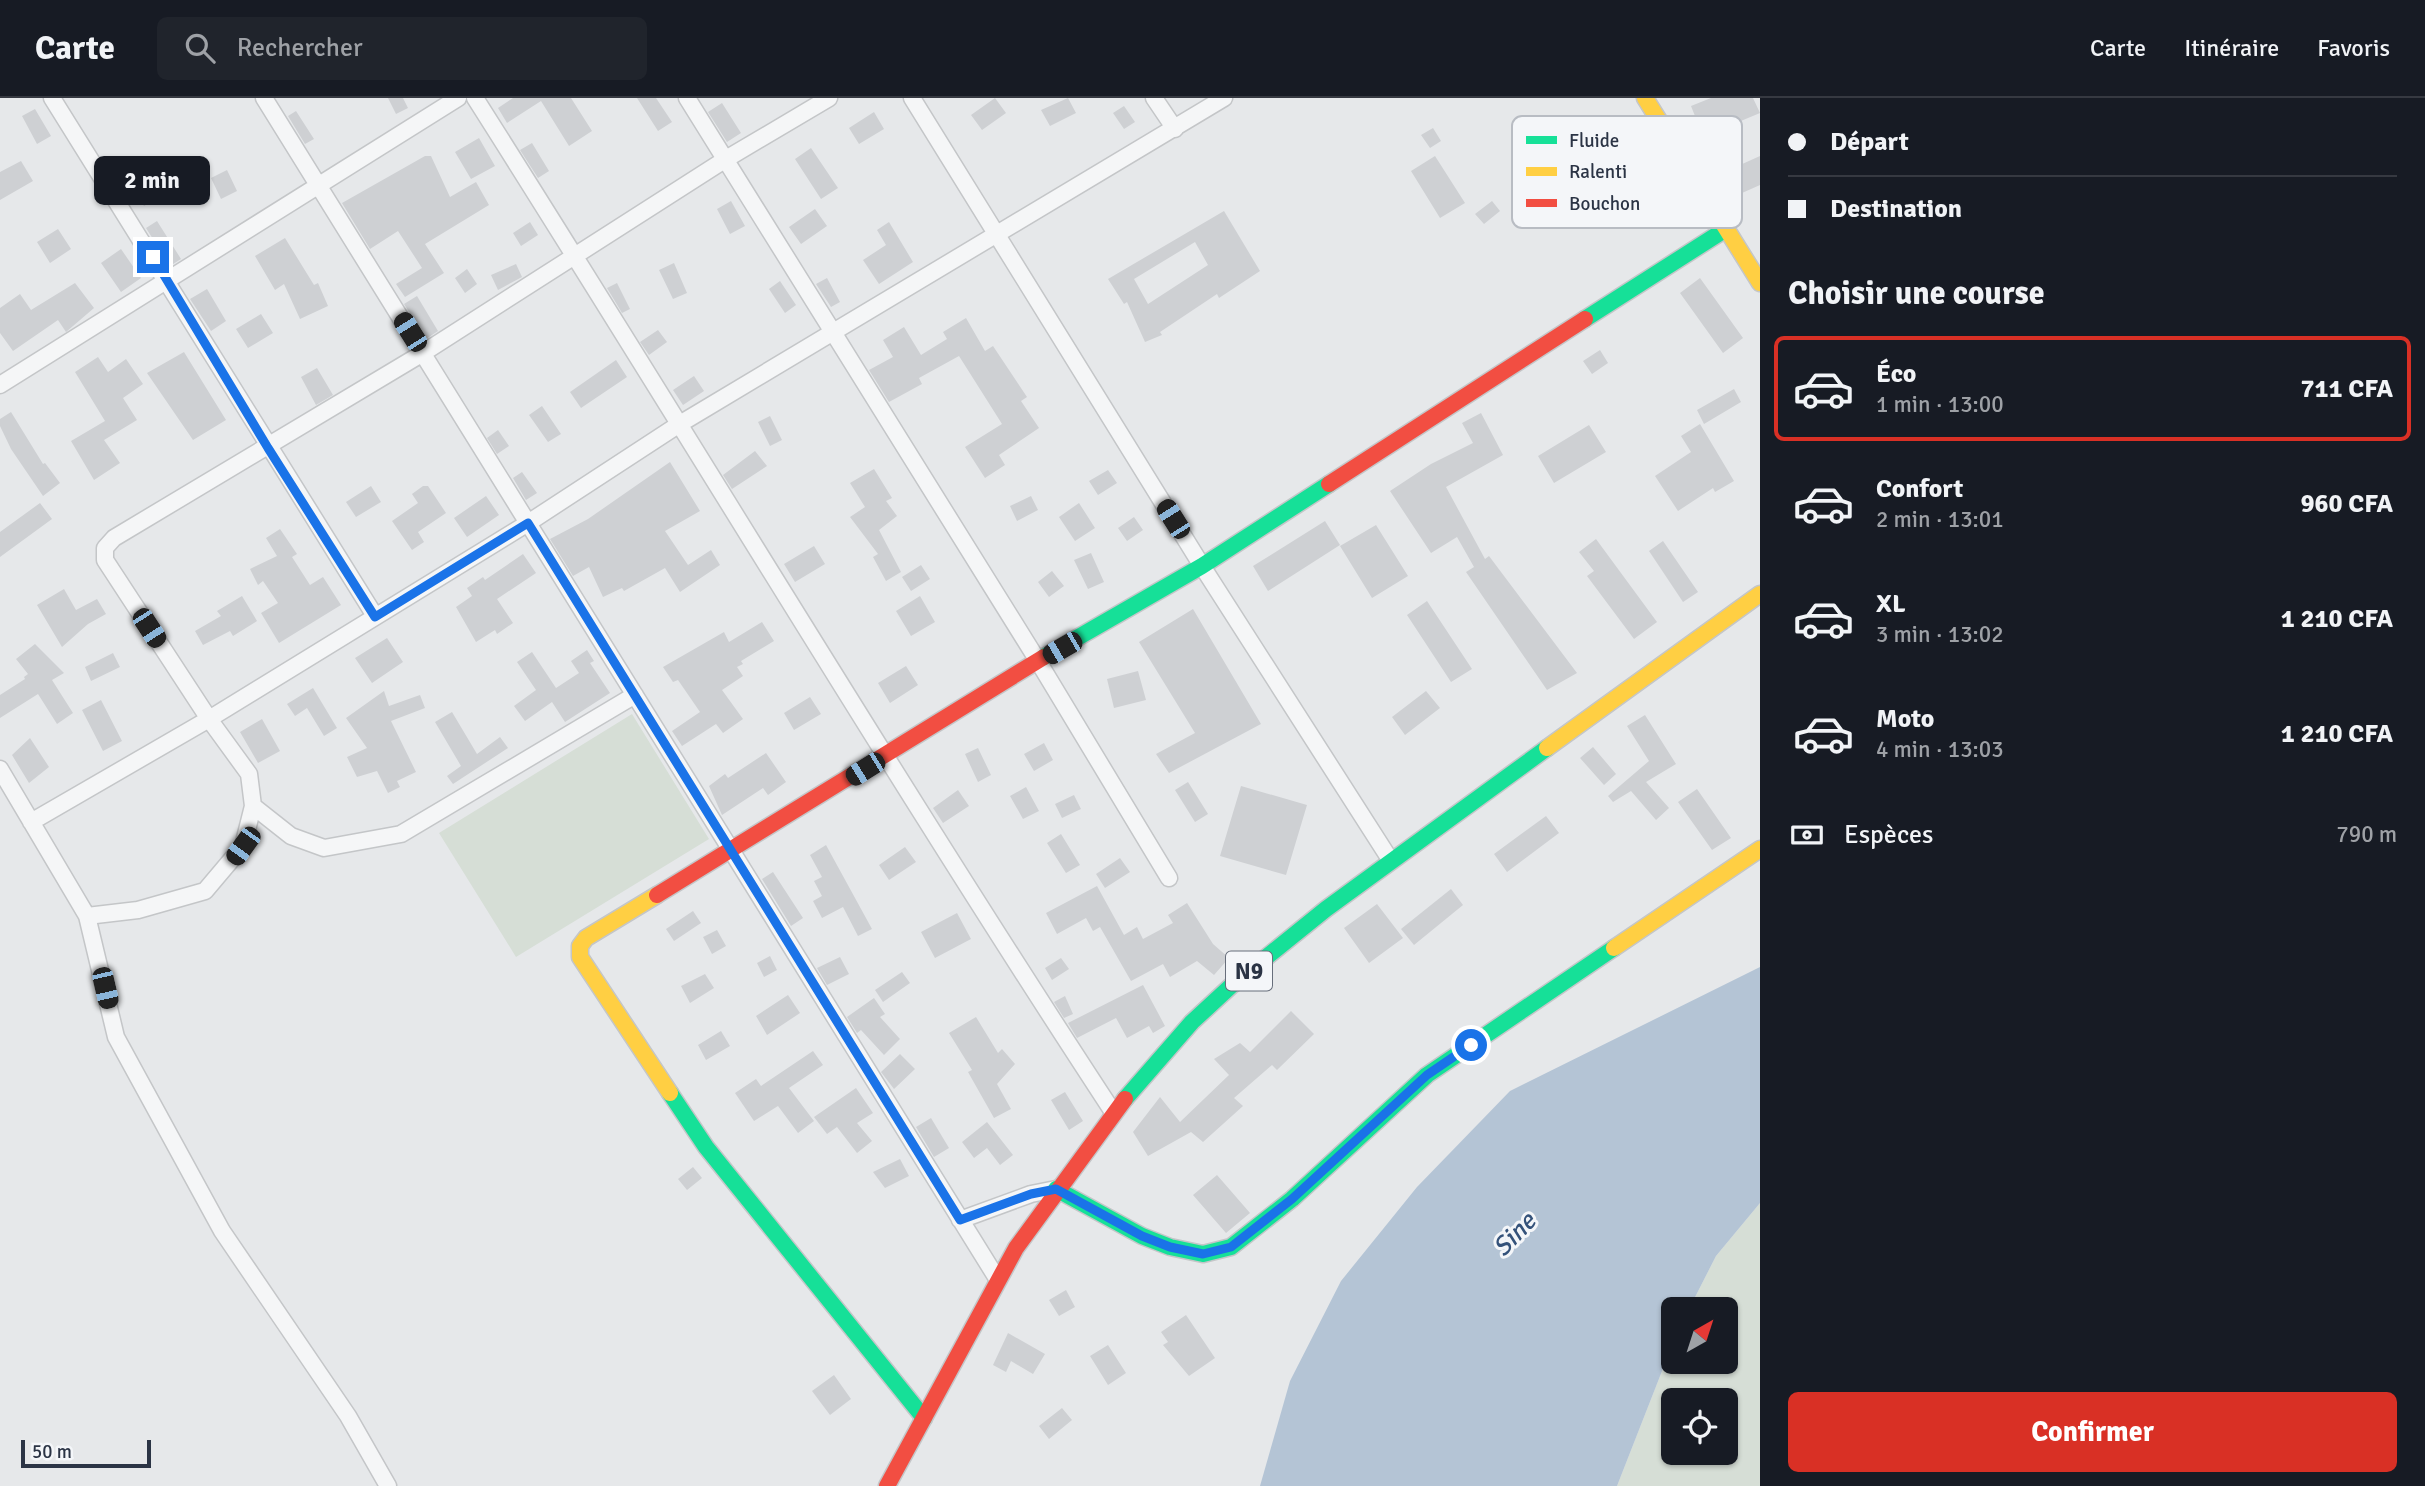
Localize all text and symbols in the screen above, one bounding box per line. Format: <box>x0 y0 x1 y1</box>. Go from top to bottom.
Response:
search box <box>157 17 647 80</box>
text: Carte <box>35 28 115 69</box>
icon: search <box>181 29 219 67</box>
text: Rechercher <box>237 32 363 64</box>
text: Carte <box>2090 33 2146 63</box>
text: Itinéraire <box>2184 33 2279 63</box>
text: Favoris <box>2317 33 2390 63</box>
legend <box>1512 116 1742 228</box>
text: Départ <box>1830 126 1909 158</box>
text: Fluide <box>1569 129 1619 153</box>
callout: 2 min <box>95 156 211 204</box>
text: Ralenti <box>1569 160 1627 184</box>
text: 2 min <box>124 166 180 195</box>
text: Bouchon <box>1569 192 1640 216</box>
text: Destination <box>1830 193 1962 225</box>
route end <box>137 241 169 273</box>
text: Choisir une course <box>1788 274 2045 313</box>
car <box>390 309 431 355</box>
icon: car <box>1792 357 1855 420</box>
text: Éco <box>1876 358 1916 390</box>
text: 711 CFA <box>2301 373 2393 405</box>
text: 1 min · 13:00 <box>1876 390 2004 419</box>
icon: car <box>1792 472 1855 535</box>
text: Confort <box>1876 473 1963 505</box>
text: 960 CFA <box>2301 488 2393 520</box>
car <box>1153 496 1194 542</box>
text: 2 min · 13:01 <box>1876 505 2004 534</box>
icon: car <box>1792 587 1855 650</box>
text: XL <box>1876 588 1906 620</box>
text: 1 210 CFA <box>2281 603 2393 635</box>
car <box>129 605 170 651</box>
text: 3 min · 13:02 <box>1876 620 2004 649</box>
car <box>1039 628 1086 668</box>
icon: car <box>1792 702 1855 765</box>
text: Moto <box>1876 703 1934 735</box>
text: 1 210 CFA <box>2281 718 2393 750</box>
text: 4 min · 13:03 <box>1876 735 2004 764</box>
car <box>842 749 889 789</box>
icon: cash <box>1788 816 1826 854</box>
text: Espèces <box>1844 819 1933 851</box>
text: 790 m <box>2336 820 2397 849</box>
car <box>223 823 264 869</box>
road number: N9 <box>1226 951 1272 990</box>
car <box>91 965 120 1011</box>
route start <box>1455 1029 1487 1061</box>
water label: Sine <box>1486 1205 1545 1263</box>
north arrow <box>1661 1297 1738 1374</box>
map controls <box>1661 1297 1738 1465</box>
button: locate <box>1661 1388 1738 1465</box>
button: Confirmer <box>1788 1392 2397 1472</box>
scale bar <box>21 1437 150 1469</box>
text: 50 m <box>32 1440 72 1464</box>

